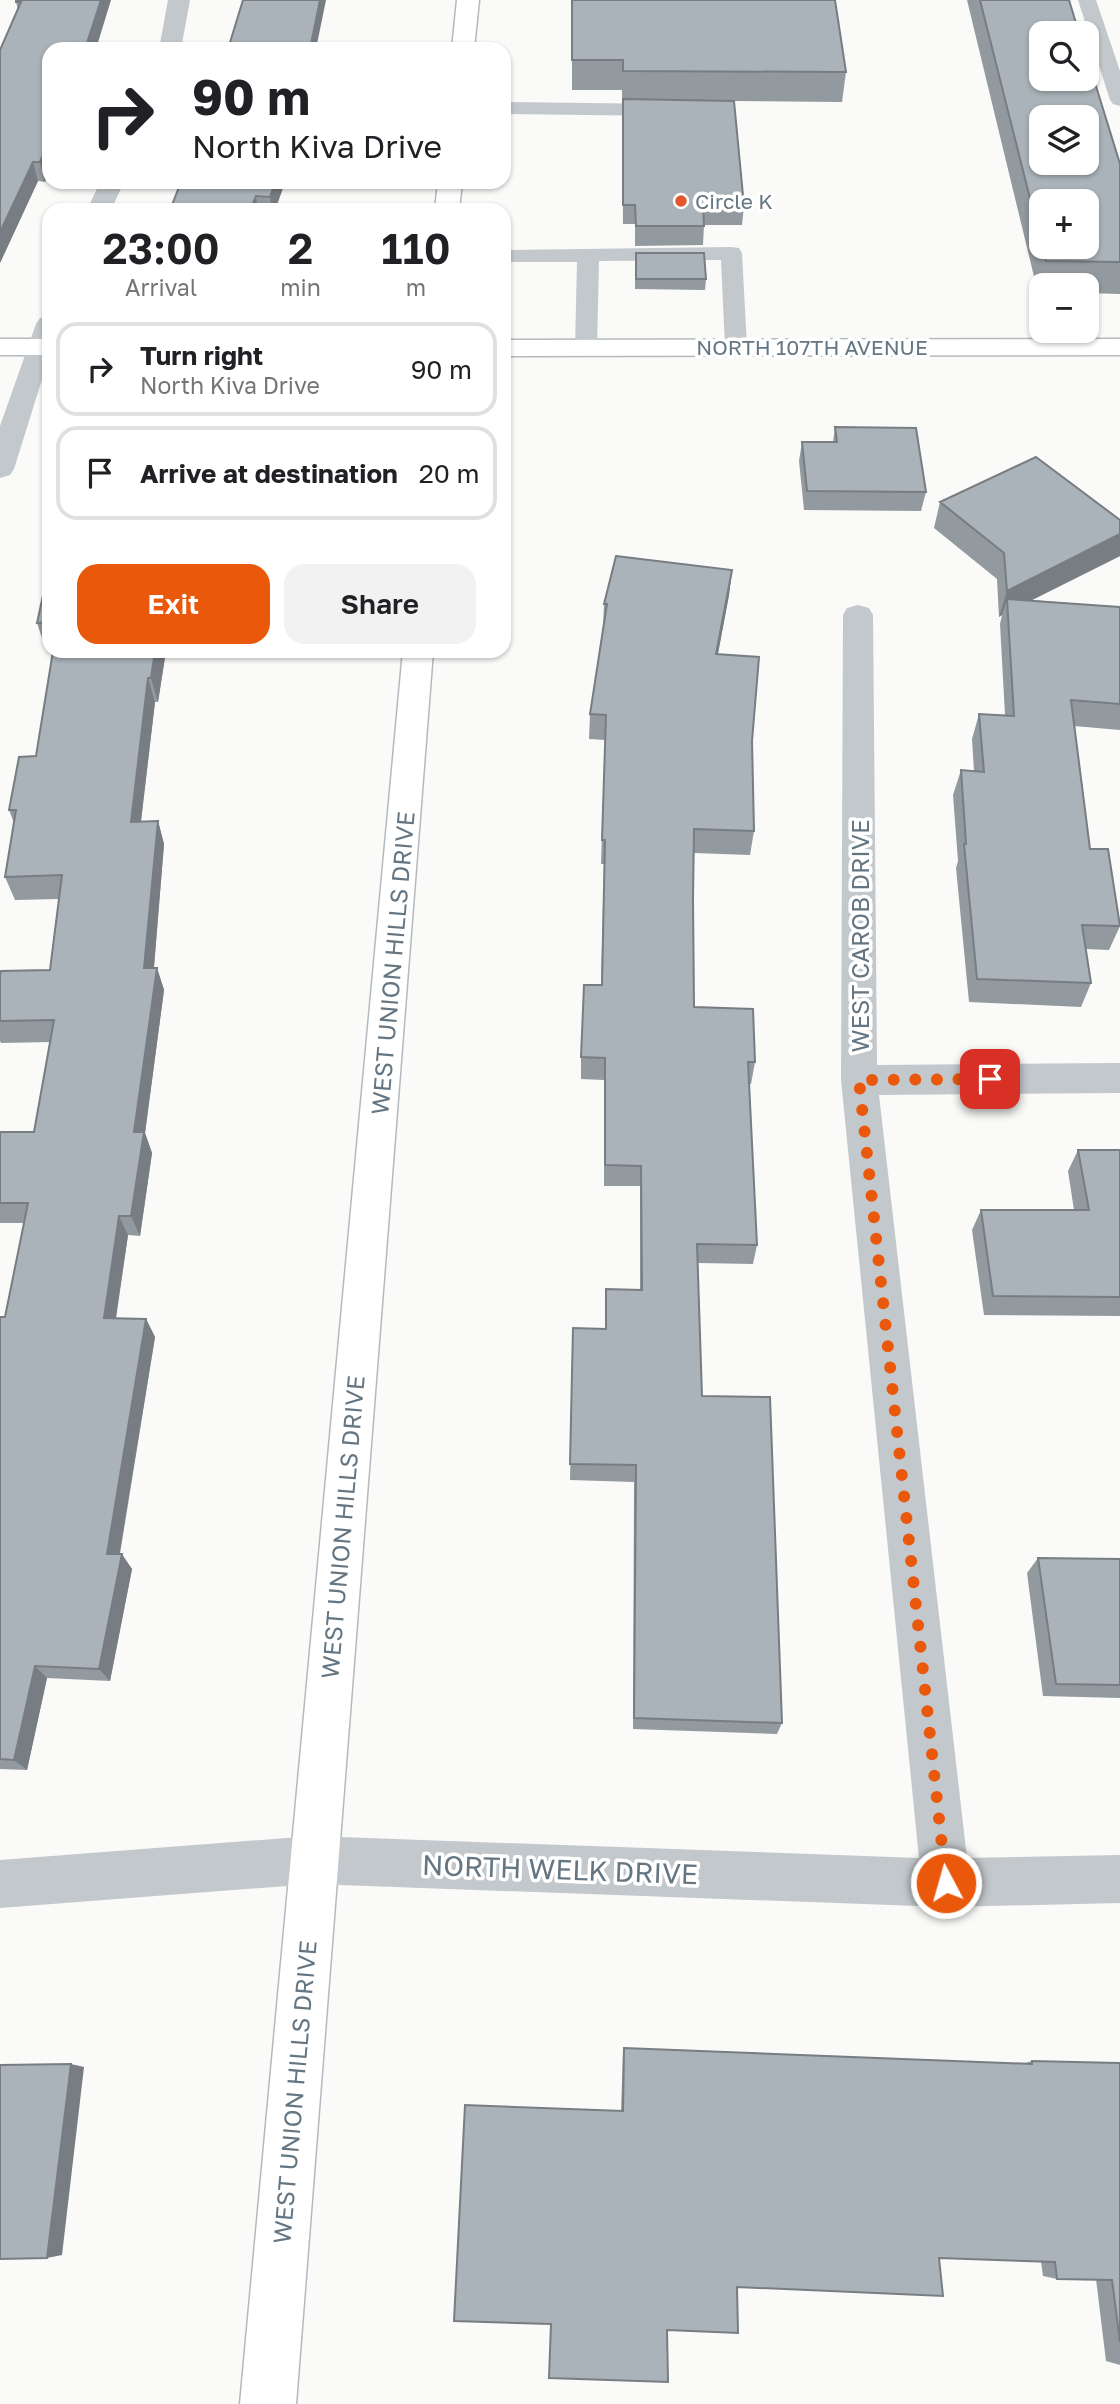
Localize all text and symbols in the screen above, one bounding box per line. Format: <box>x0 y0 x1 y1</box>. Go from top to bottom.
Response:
map controls <box>1029 21 1099 343</box>
button: search <box>1029 21 1099 91</box>
text: 90 m <box>192 67 310 126</box>
icon: right <box>77 70 168 161</box>
button: layers <box>1029 105 1099 175</box>
text: North Kiva Drive <box>192 127 442 165</box>
place label: Circle K <box>695 188 773 214</box>
button: + <box>1029 189 1099 259</box>
marker: Circle K <box>673 193 689 209</box>
text: 23:00 <box>102 223 220 273</box>
text: 2 <box>288 223 313 273</box>
text: 110 <box>381 223 451 273</box>
text: Arrival <box>125 273 197 301</box>
text: min <box>280 273 321 301</box>
text: m <box>406 273 426 301</box>
button: − <box>1029 273 1099 343</box>
street label: NORTH 107TH AVENUE <box>696 334 928 360</box>
text: Turn right <box>140 340 263 371</box>
icon: right <box>81 350 119 388</box>
text: 90 m <box>411 354 472 385</box>
text: North Kiva Drive <box>140 371 320 399</box>
icon: arrive <box>81 454 119 492</box>
text: Arrive at destination <box>140 458 398 489</box>
text: 20 m <box>419 458 479 489</box>
button: Exit <box>77 564 270 644</box>
button: Share <box>284 564 476 644</box>
street label: WEST UNION HILLS DRIVE <box>364 810 420 1116</box>
street label: WEST CAROB DRIVE <box>845 819 874 1053</box>
pin <box>960 1049 1020 1109</box>
icon: arrive <box>971 1060 1009 1098</box>
street label: WEST UNION HILLS DRIVE <box>314 1374 370 1680</box>
position arrow <box>909 1846 983 1920</box>
street label: NORTH WELK DRIVE <box>422 1848 698 1890</box>
street label: WEST UNION HILLS DRIVE <box>266 1939 322 2245</box>

